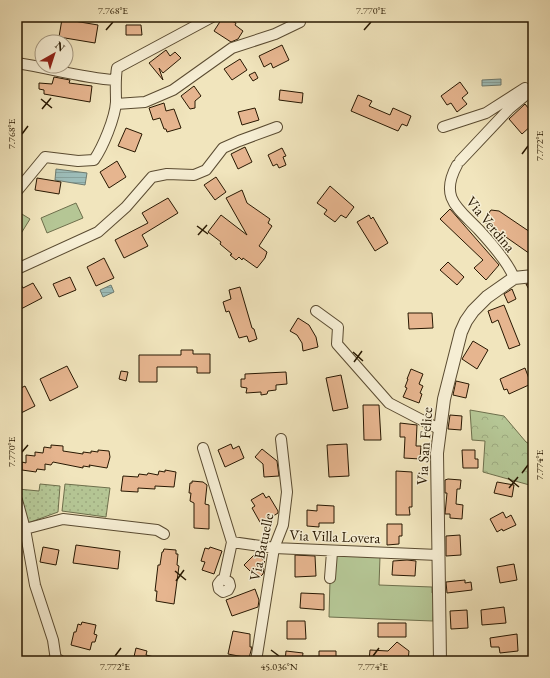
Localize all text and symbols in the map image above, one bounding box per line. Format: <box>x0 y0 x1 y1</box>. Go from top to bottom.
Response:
text: 7.768°E <box>98 4 128 17</box>
text: 7.770°E <box>356 4 386 17</box>
north arrow <box>34 34 74 74</box>
text: N <box>52 38 68 55</box>
text: 7.768°E <box>5 119 18 149</box>
text: 7.772°E <box>533 131 546 161</box>
street label: Via Verdina <box>462 192 520 256</box>
street label: Via San Felice <box>412 406 436 486</box>
text: 7.770°E <box>5 437 18 467</box>
text: 7.774°E <box>533 450 546 480</box>
street label: Via Batuelle <box>245 511 277 583</box>
street label: Via Villa Lovera <box>289 525 381 547</box>
text: 7.772°E <box>100 660 130 673</box>
text: 45.036°N <box>260 660 298 673</box>
text: 7.774°E <box>358 660 388 673</box>

